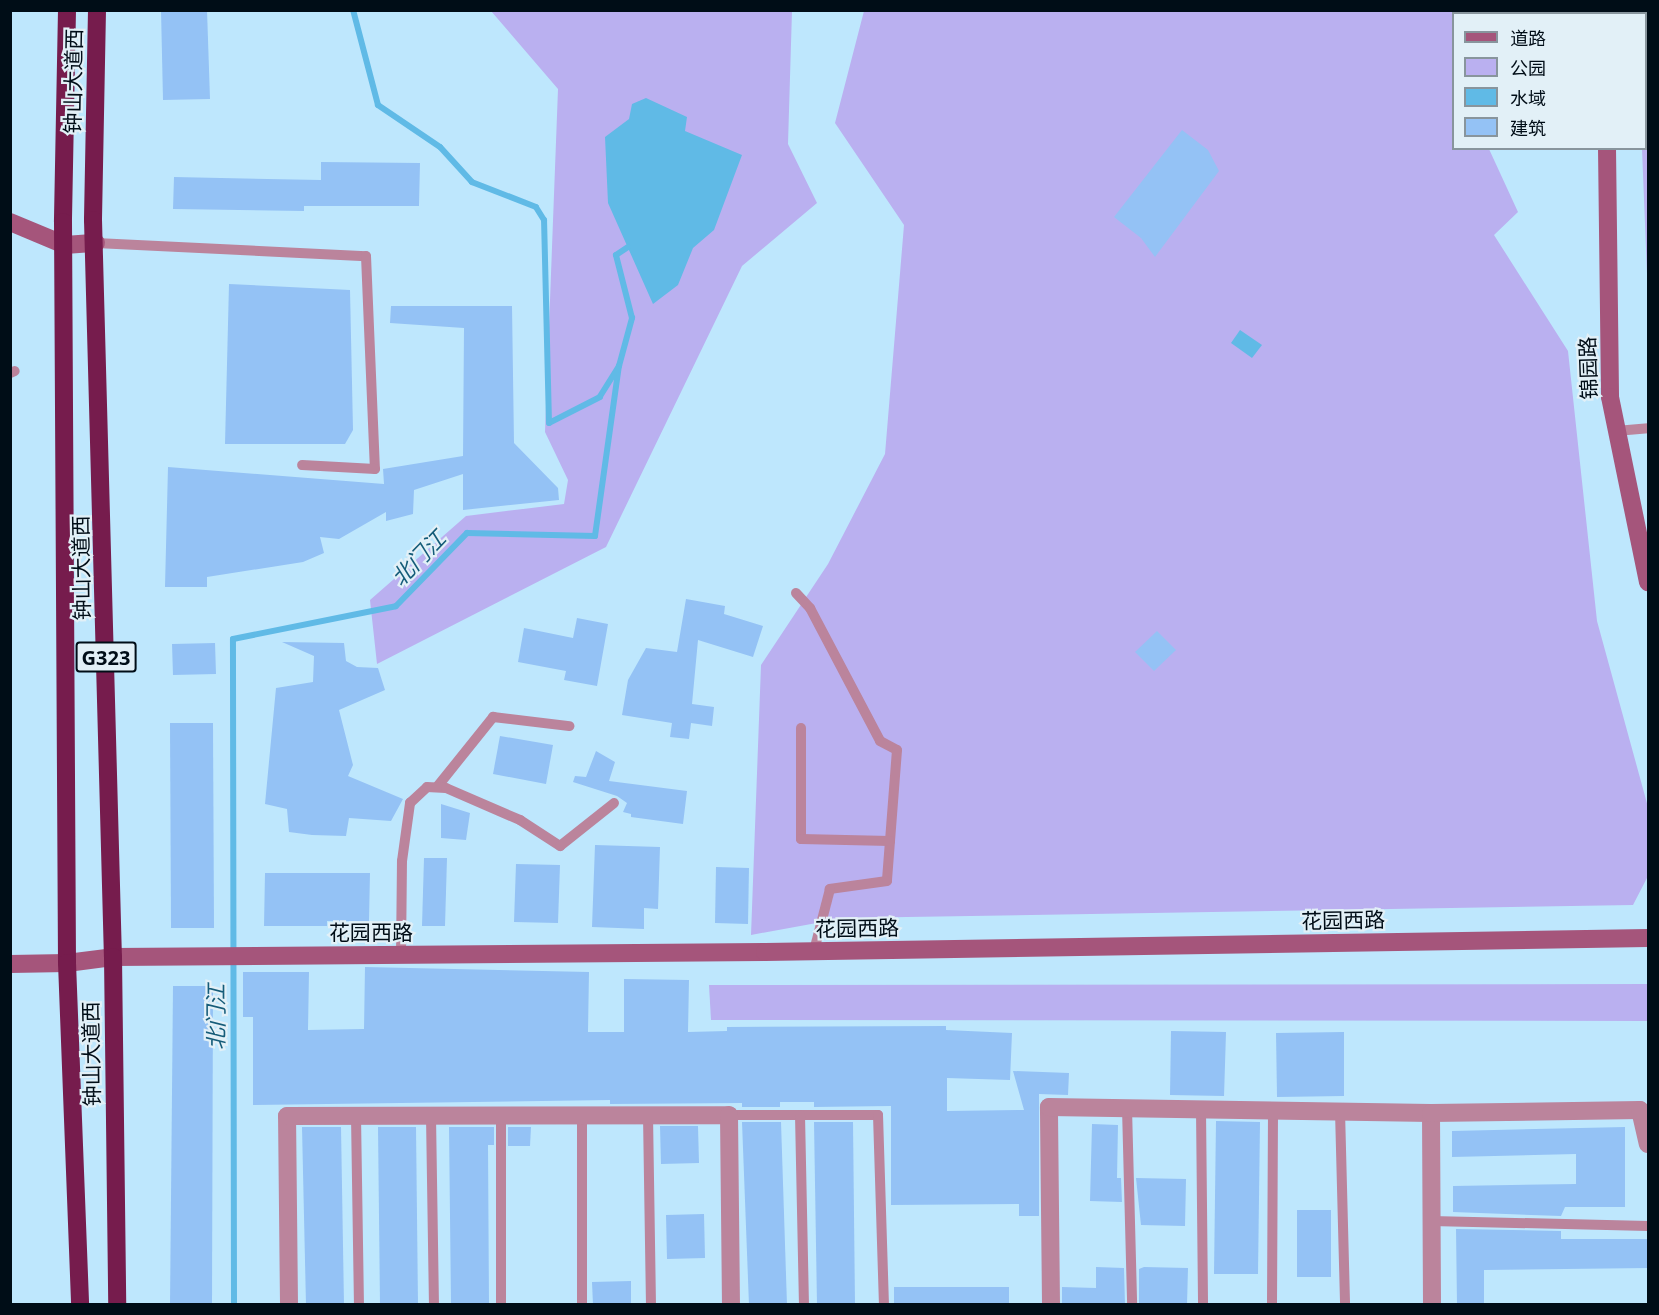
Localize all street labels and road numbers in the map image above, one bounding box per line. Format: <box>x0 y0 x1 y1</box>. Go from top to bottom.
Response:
street label: 钟山大道西 <box>59 28 87 134</box>
street label: 锦园路 <box>1574 336 1602 400</box>
street label: 钟山大道西 <box>67 515 95 621</box>
road number: G323 <box>74 640 138 674</box>
street label: 花园西路 <box>1301 907 1385 933</box>
street label: 花园西路 <box>815 915 899 941</box>
street label: 花园西路 <box>329 919 413 945</box>
street label: 钟山大道西 <box>77 1001 105 1107</box>

